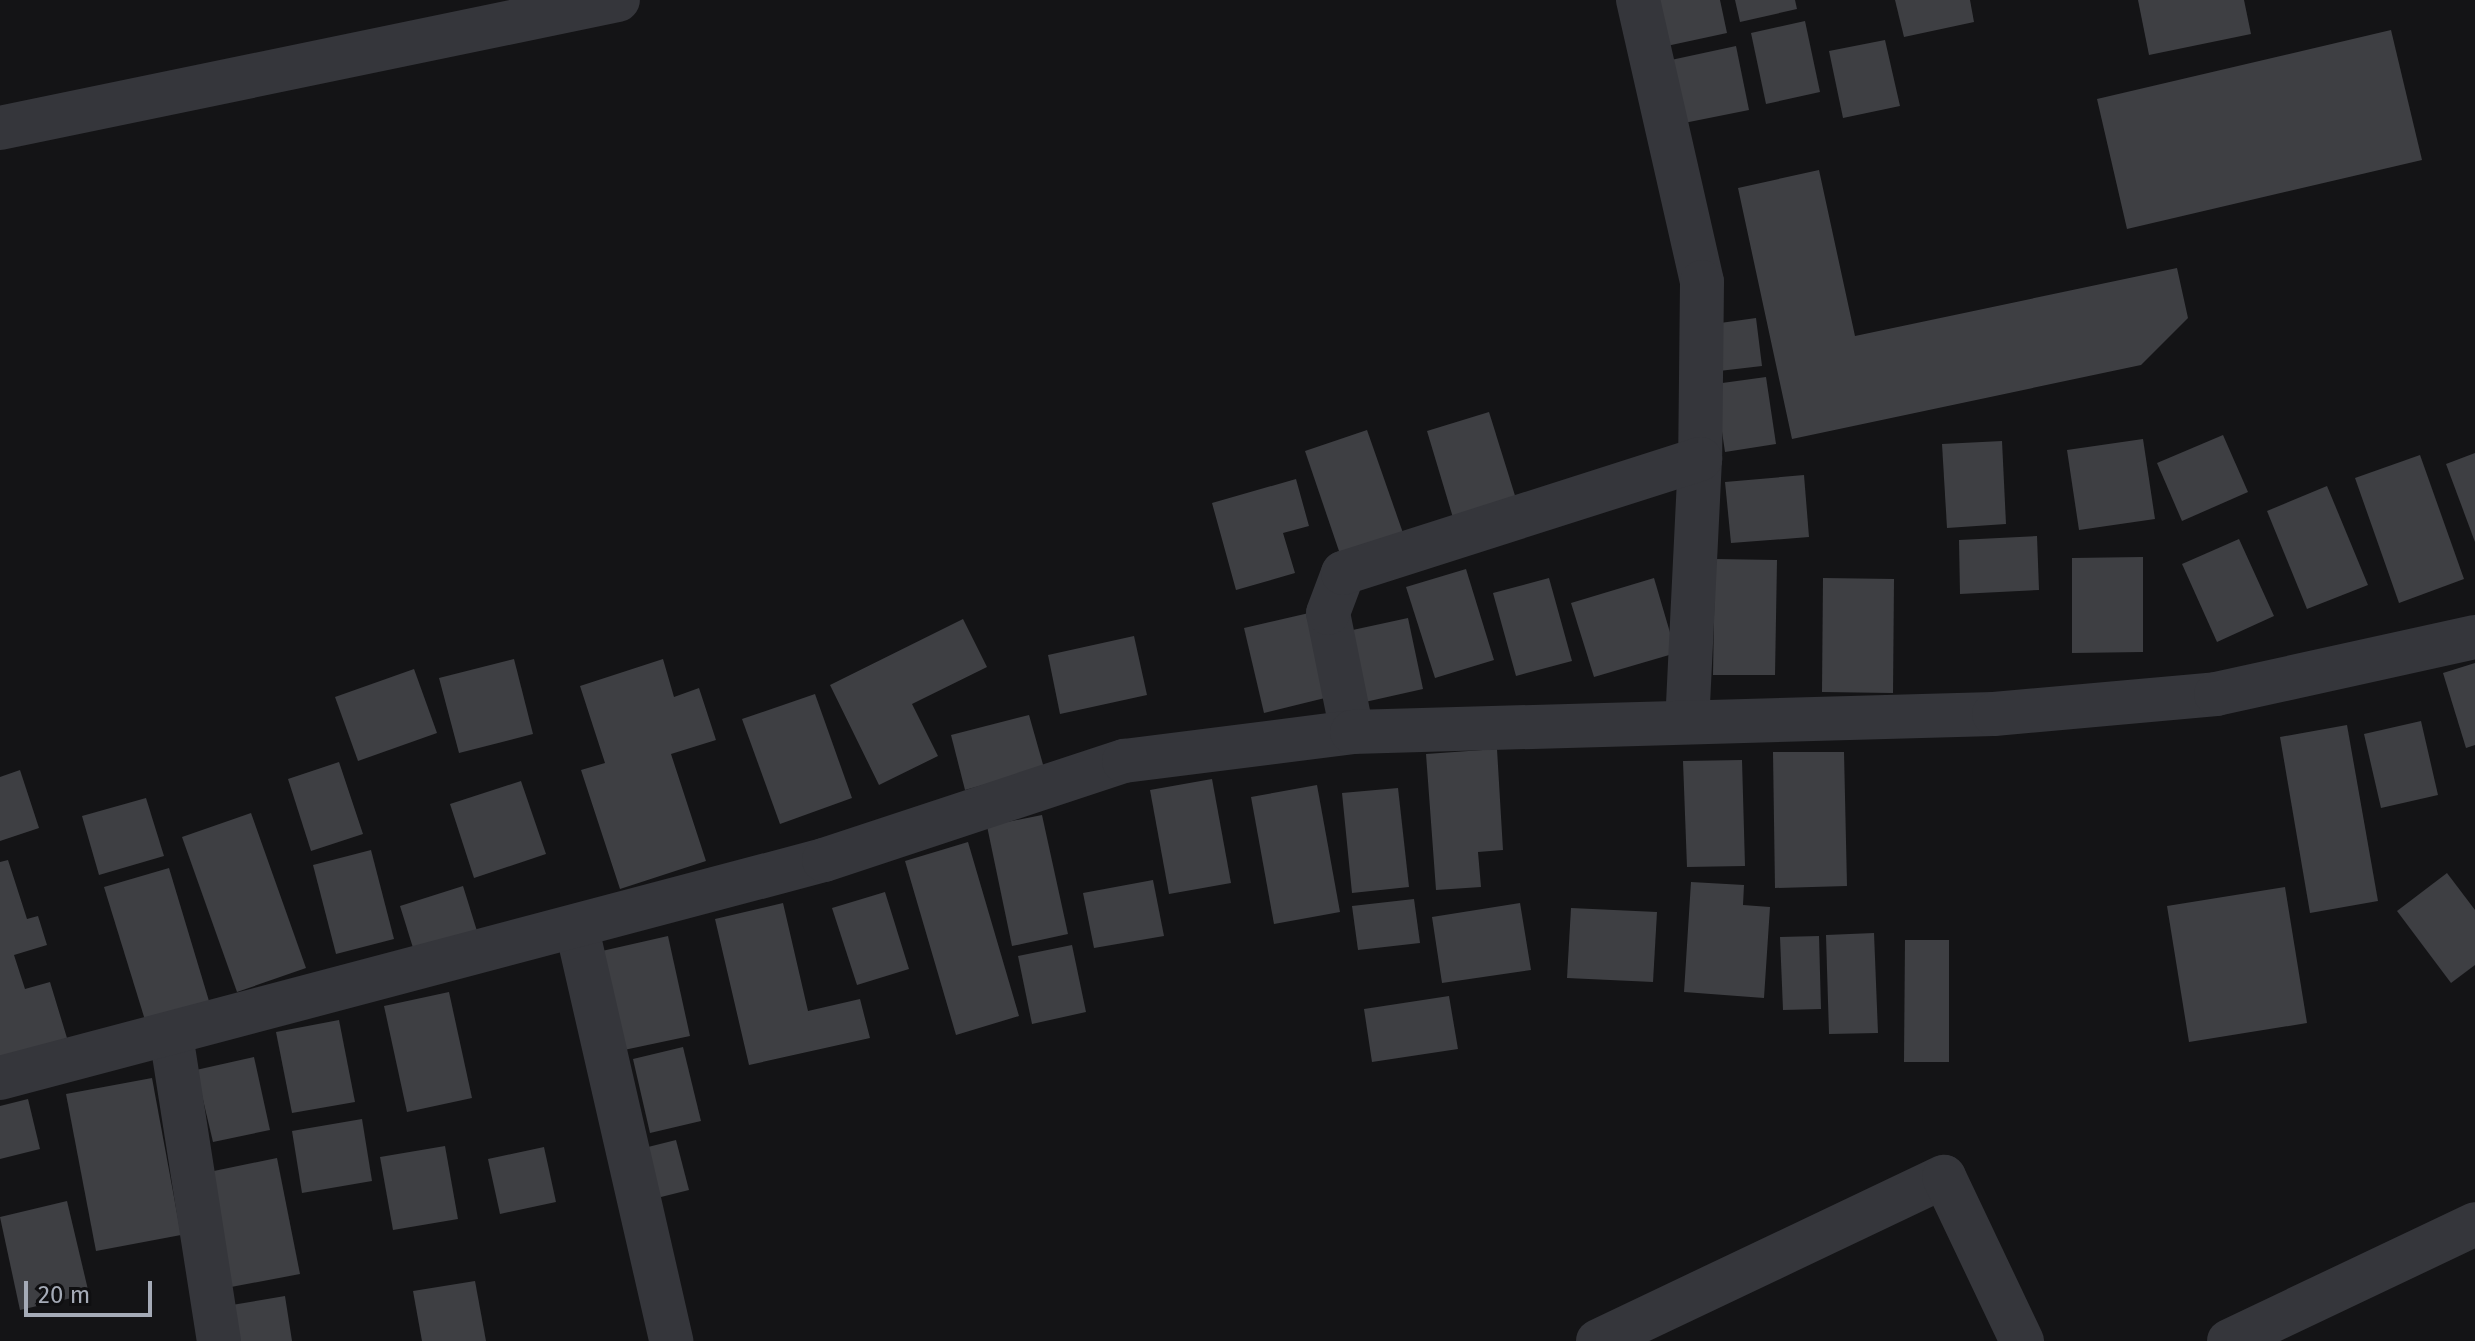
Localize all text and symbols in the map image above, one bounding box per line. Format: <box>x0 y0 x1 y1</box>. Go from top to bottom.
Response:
scale bar <box>28 1265 156 1315</box>
text: 20 m <box>38 1281 90 1309</box>

